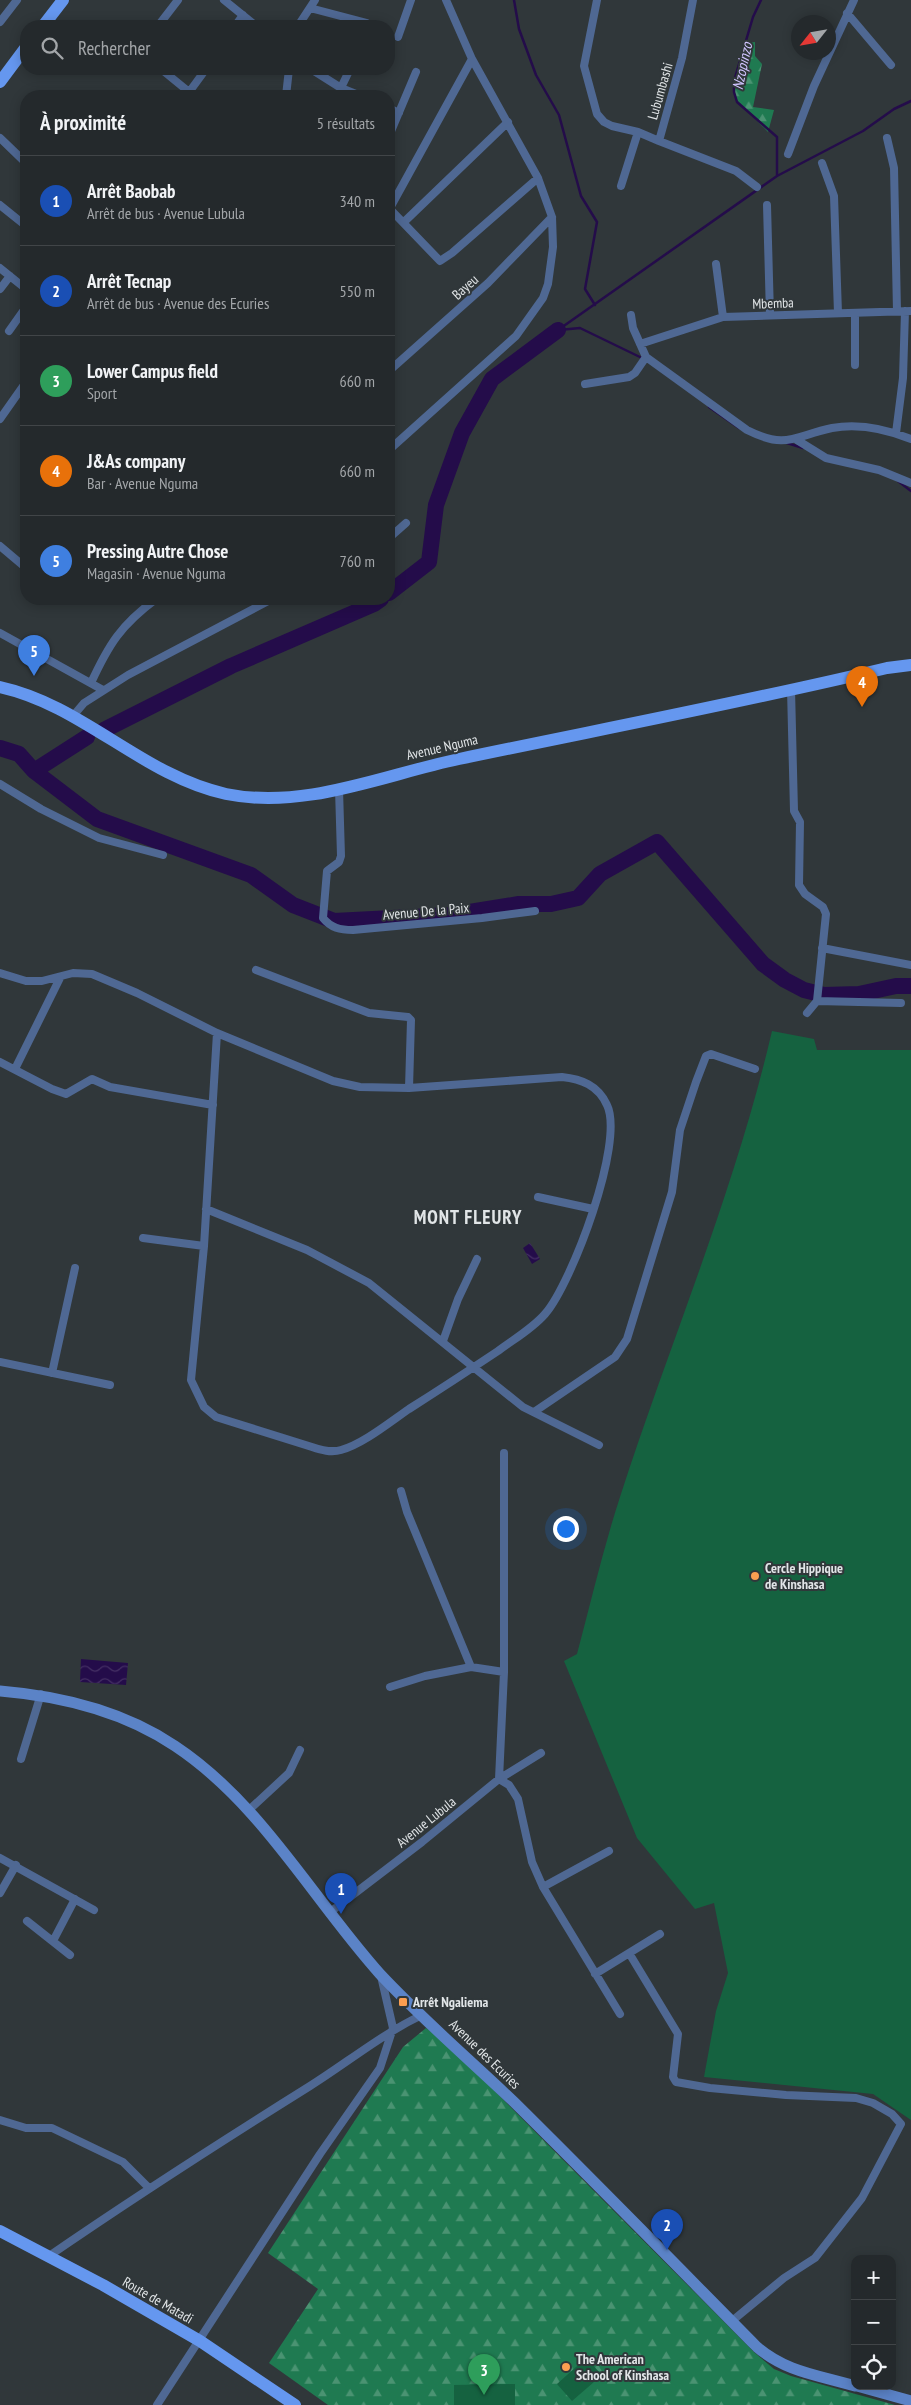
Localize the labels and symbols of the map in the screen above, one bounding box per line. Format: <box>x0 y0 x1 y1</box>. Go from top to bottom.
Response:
north arrow <box>791 15 836 60</box>
water label: Nzopinzo <box>728 39 757 91</box>
street label: Lubumbashi <box>643 60 677 122</box>
street label: Bayeu <box>448 270 482 304</box>
street label: Mbemba <box>752 293 794 313</box>
pin: 5 <box>18 635 50 676</box>
pin: 4 <box>846 666 878 707</box>
street label: Avenue Nguma <box>405 730 479 764</box>
street label: Avenue De la Paix <box>382 898 470 924</box>
district label: MONT FLEURY <box>414 1205 522 1229</box>
your location <box>553 1516 579 1542</box>
place label: Cercle Hippique de Kinshasa <box>765 1559 843 1593</box>
marker: Cercle Hippique de Kinshasa <box>749 1570 761 1582</box>
street label: Avenue Lubula <box>393 1793 459 1851</box>
pin: 1 <box>325 1873 357 1914</box>
place label: Arrêt Ngaliema <box>412 1993 489 2011</box>
marker: Arrêt Ngaliema <box>397 1996 409 2008</box>
street label: Avenue des Ecuries <box>446 2015 525 2093</box>
pin: 2 <box>651 2209 683 2250</box>
street label: Route de Matadi <box>119 2273 197 2327</box>
place label: The American School of Kinshasa <box>576 2350 669 2384</box>
pin: 3 <box>468 2354 500 2395</box>
marker: The American School of Kinshasa <box>560 2361 572 2373</box>

